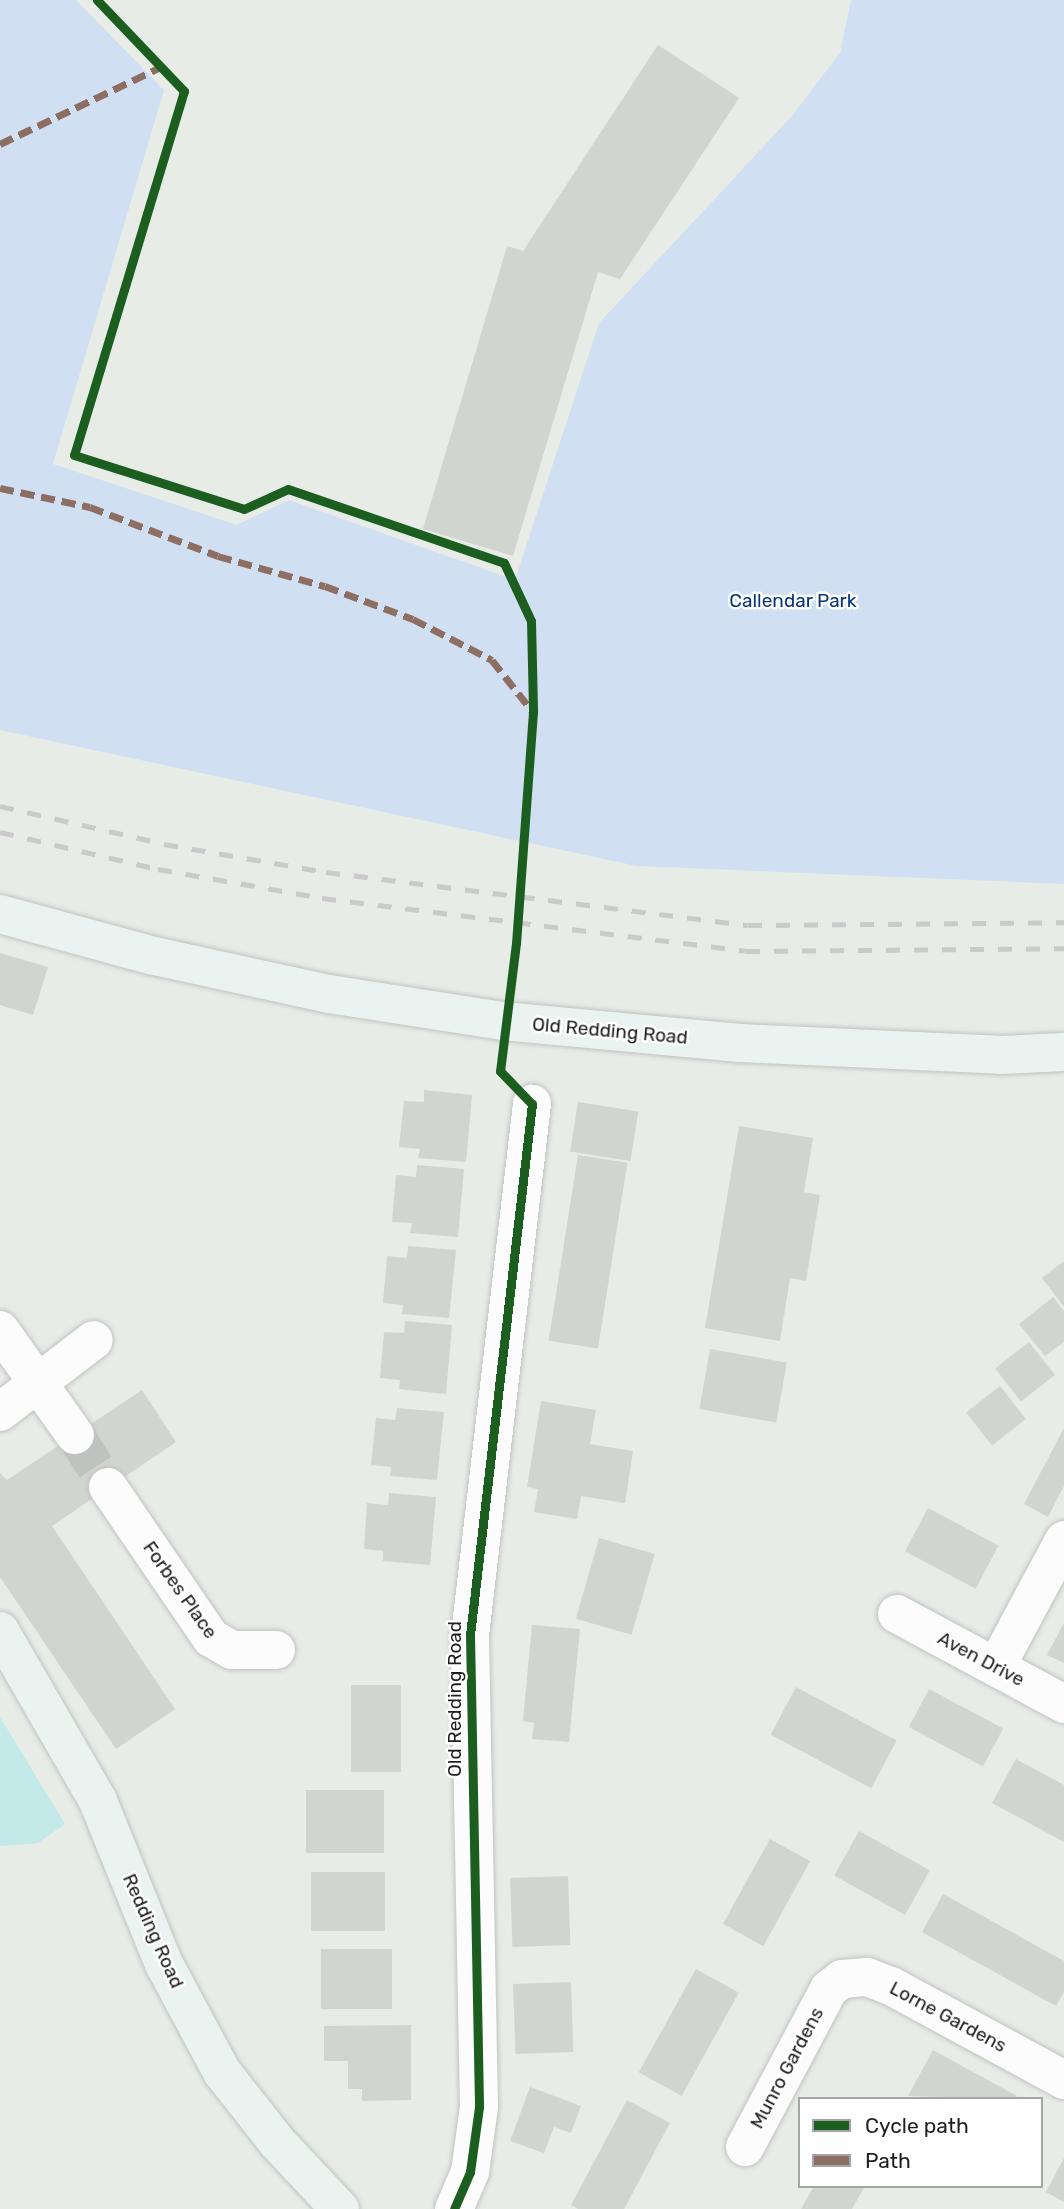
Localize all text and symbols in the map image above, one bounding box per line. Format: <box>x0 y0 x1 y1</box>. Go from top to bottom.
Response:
park label: Callendar Park <box>729 590 857 612</box>
street label: Old Redding Road <box>531 1013 689 1049</box>
street label: Forbes Place <box>138 1537 222 1643</box>
street label: Old Redding Road <box>444 1621 466 1777</box>
street label: Aven Drive <box>934 1627 1028 1691</box>
street label: Redding Road <box>118 1870 188 1992</box>
street label: Lorne Gardens <box>886 1977 1010 2057</box>
street label: Munro Gardens <box>745 2003 829 2133</box>
legend <box>798 2097 1043 2188</box>
text: Cycle path <box>865 2113 969 2138</box>
text: Path <box>865 2148 911 2173</box>

